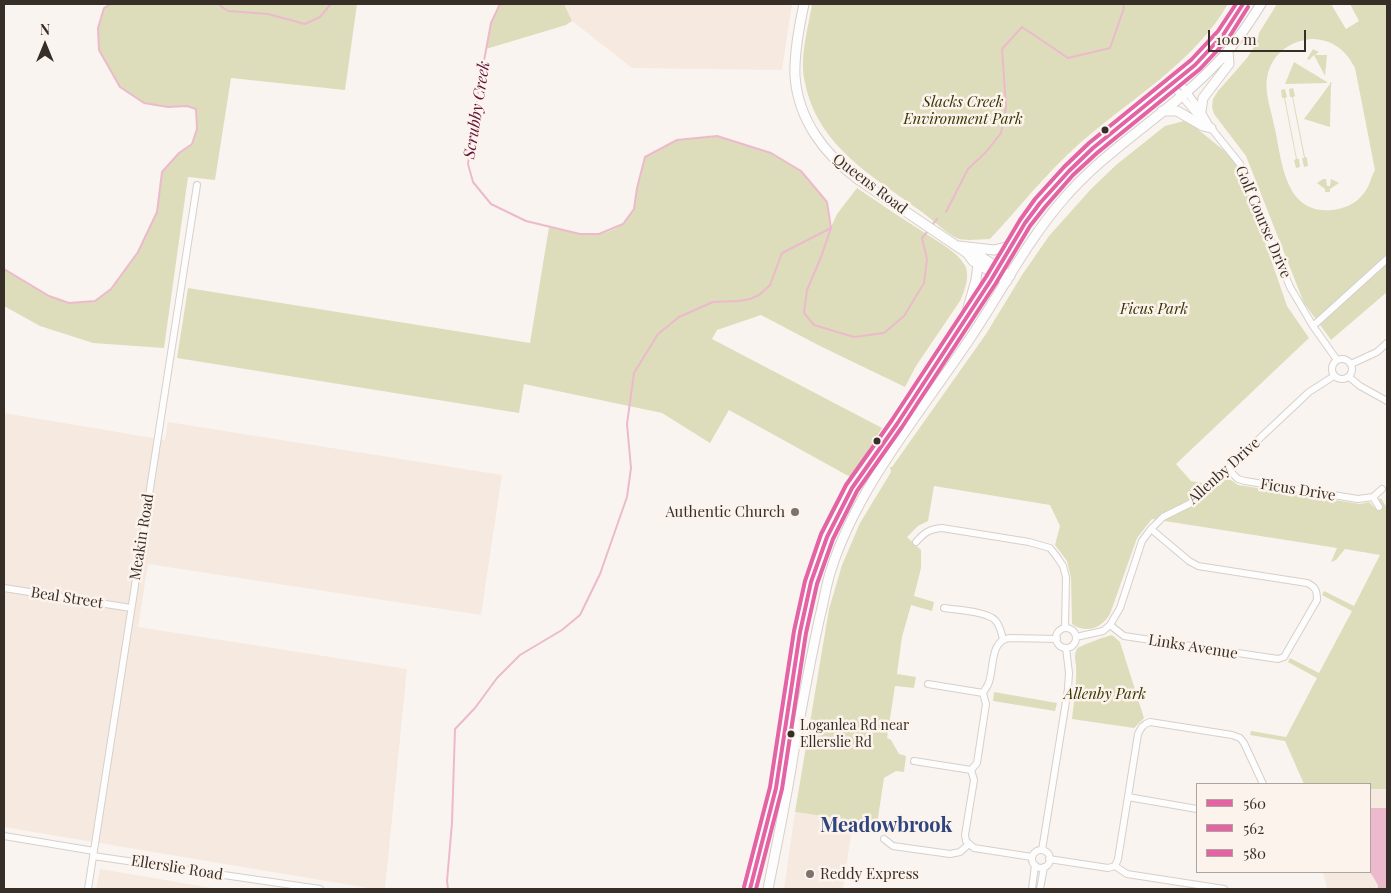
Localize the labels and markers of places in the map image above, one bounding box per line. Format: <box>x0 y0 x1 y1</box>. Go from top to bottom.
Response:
unlabelled marker <box>1100 125 1110 135</box>
unlabelled marker <box>872 436 882 446</box>
place label: Authentic Church <box>666 503 785 521</box>
marker: Authentic Church <box>789 506 801 518</box>
place label: Loganlea Rd near Ellerslie Rd <box>800 718 909 750</box>
marker: Loganlea Rd near Ellerslie Rd <box>786 729 796 739</box>
place label: Reddy Express <box>820 865 919 883</box>
marker: Reddy Express <box>804 868 816 880</box>

